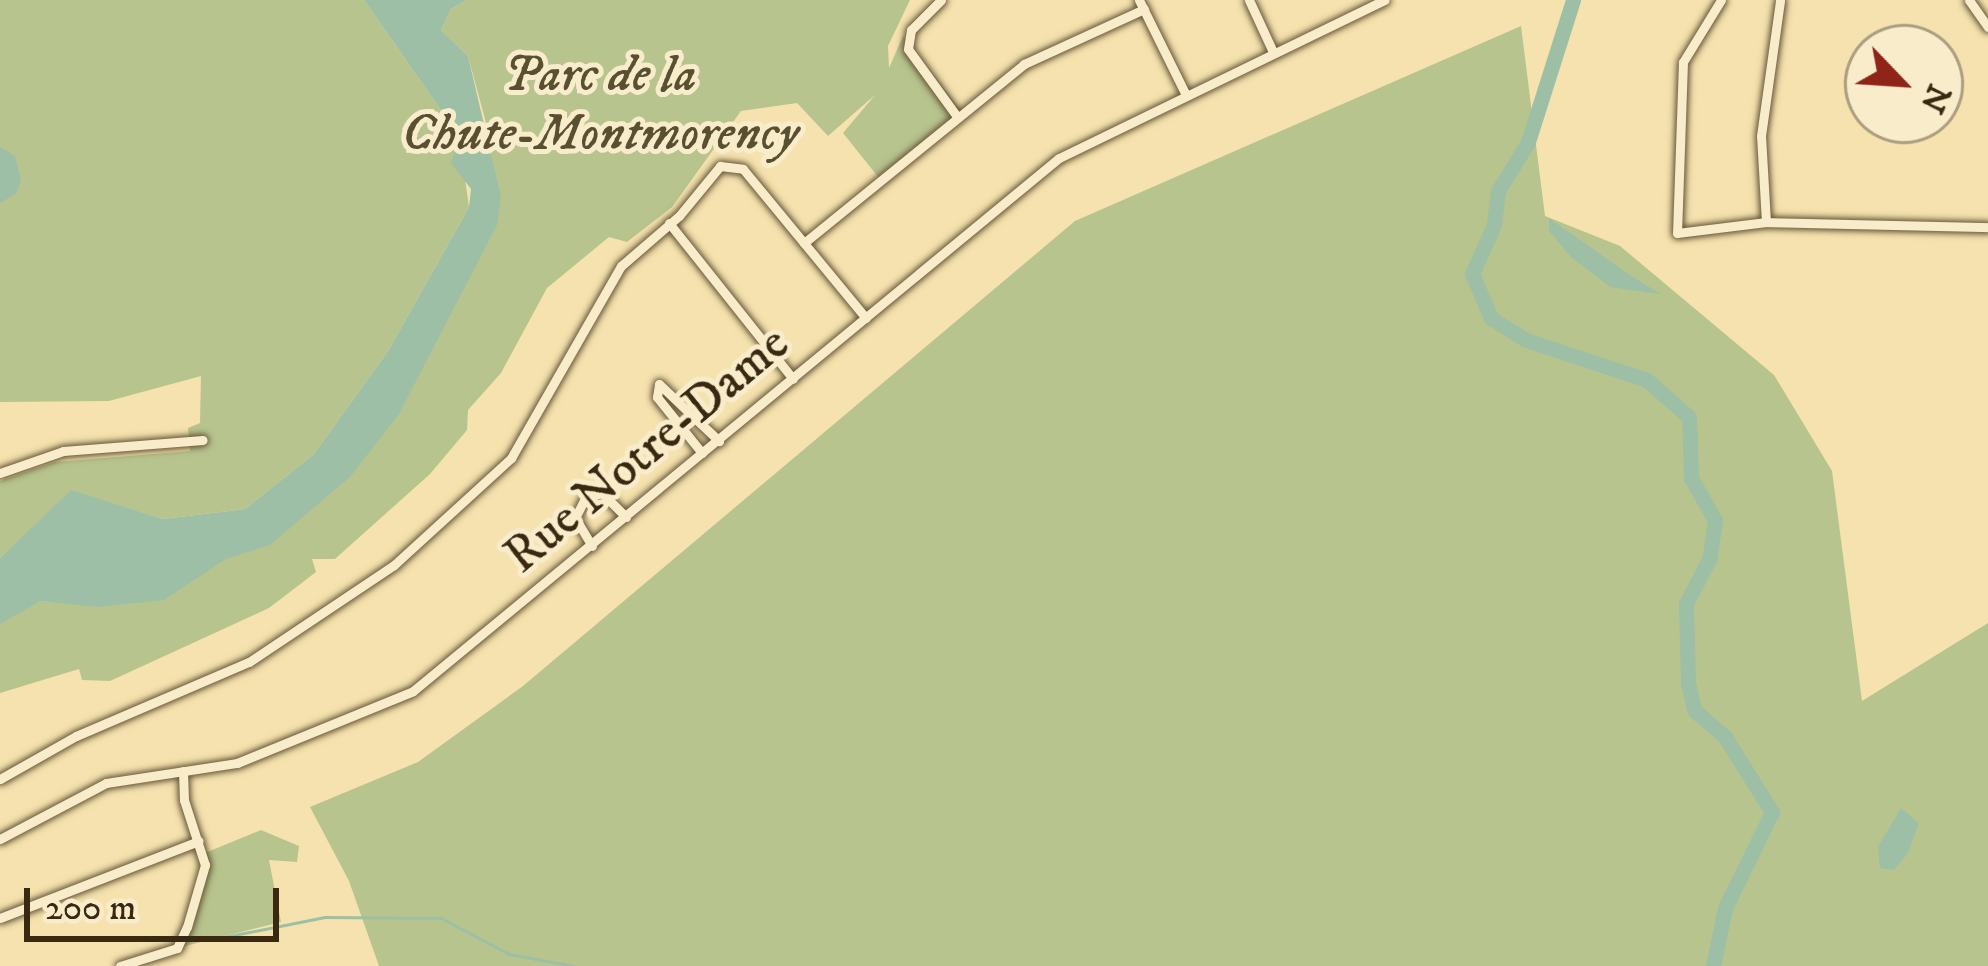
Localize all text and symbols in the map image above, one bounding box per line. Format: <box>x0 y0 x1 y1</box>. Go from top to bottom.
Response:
north arrow <box>1844 24 1964 144</box>
park label: Parc de la Chute-Montmorency <box>401 45 799 165</box>
text: N <box>1910 77 1959 119</box>
street label: Rue Notre-Dame <box>492 313 802 587</box>
scale bar <box>30 864 285 938</box>
text: 200 m <box>45 886 136 931</box>

